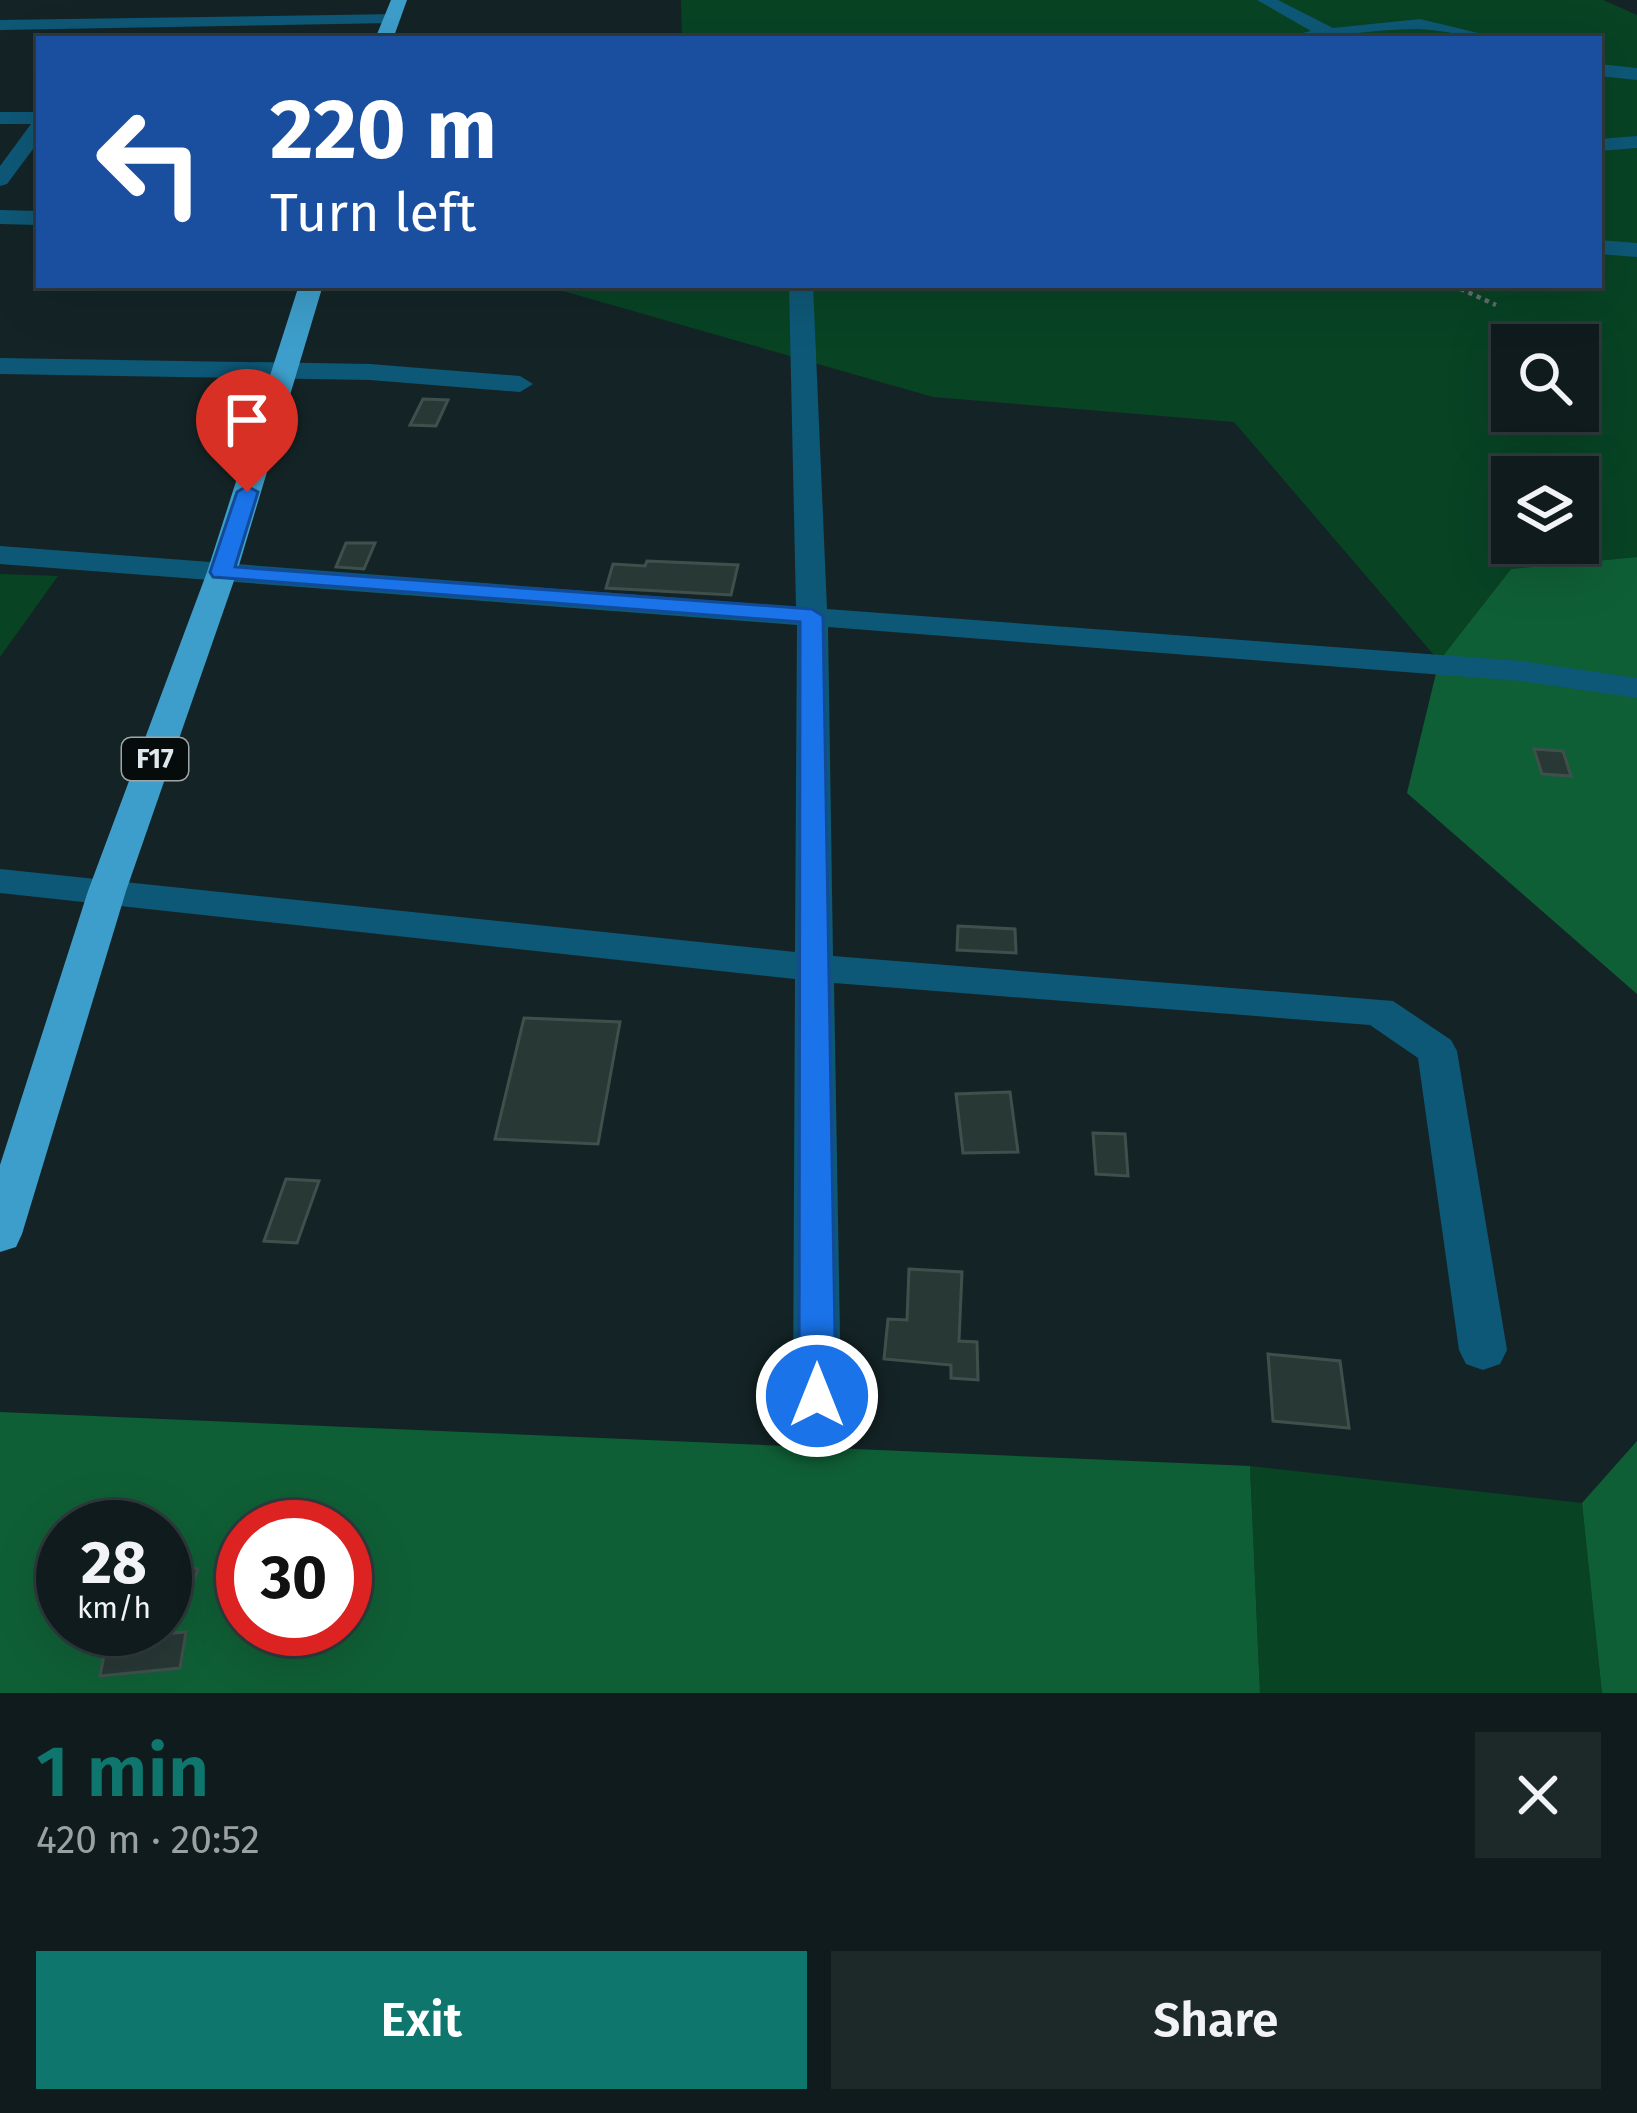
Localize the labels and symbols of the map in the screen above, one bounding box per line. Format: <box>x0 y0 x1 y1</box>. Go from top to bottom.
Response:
pin <box>196 369 298 492</box>
road number: F17 <box>122 738 188 780</box>
position arrow <box>754 1333 880 1459</box>
speed limit sign: 30 <box>216 1500 372 1656</box>

